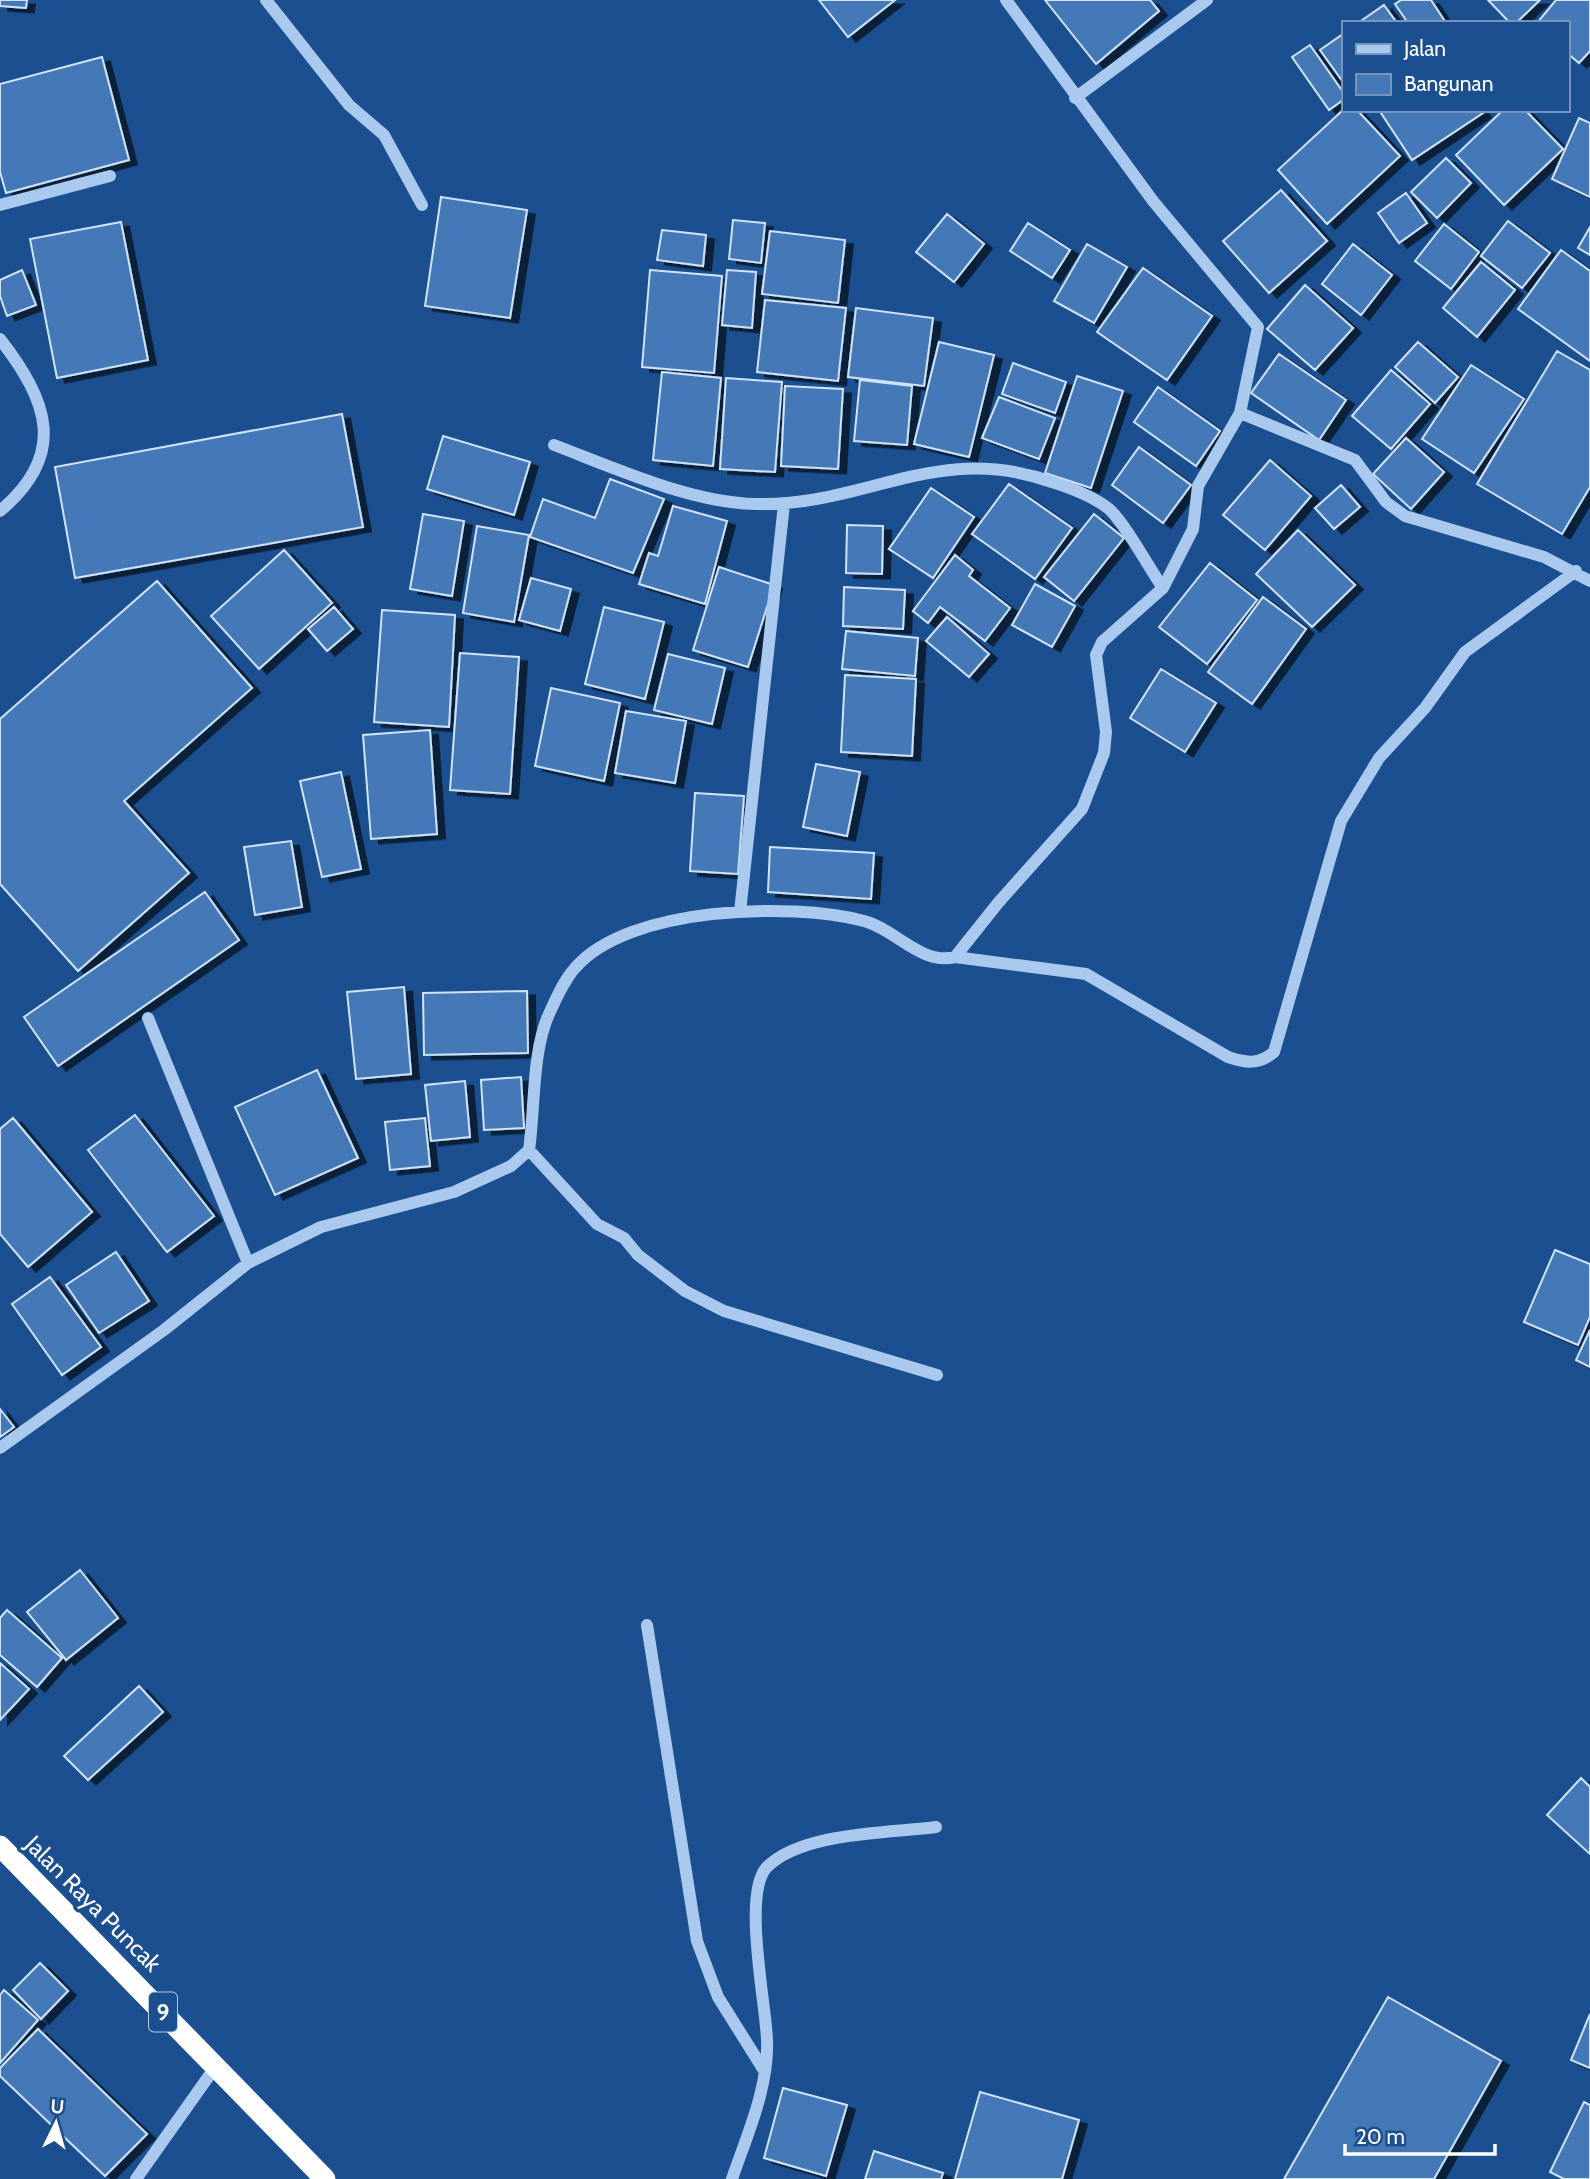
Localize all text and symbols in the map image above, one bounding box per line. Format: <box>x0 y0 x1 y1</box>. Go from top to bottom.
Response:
legend <box>1342 21 1569 112</box>
text: Jalan <box>1403 36 1446 61</box>
text: Bangunan <box>1404 71 1493 96</box>
street label: Jalan Raya Puncak <box>19 1829 168 1978</box>
road number: 9 <box>149 1993 177 2032</box>
north arrow <box>21 2088 91 2158</box>
text: U <box>50 2095 65 2119</box>
scale bar <box>1345 2112 1496 2156</box>
text: 20 m <box>1356 2124 1405 2149</box>

